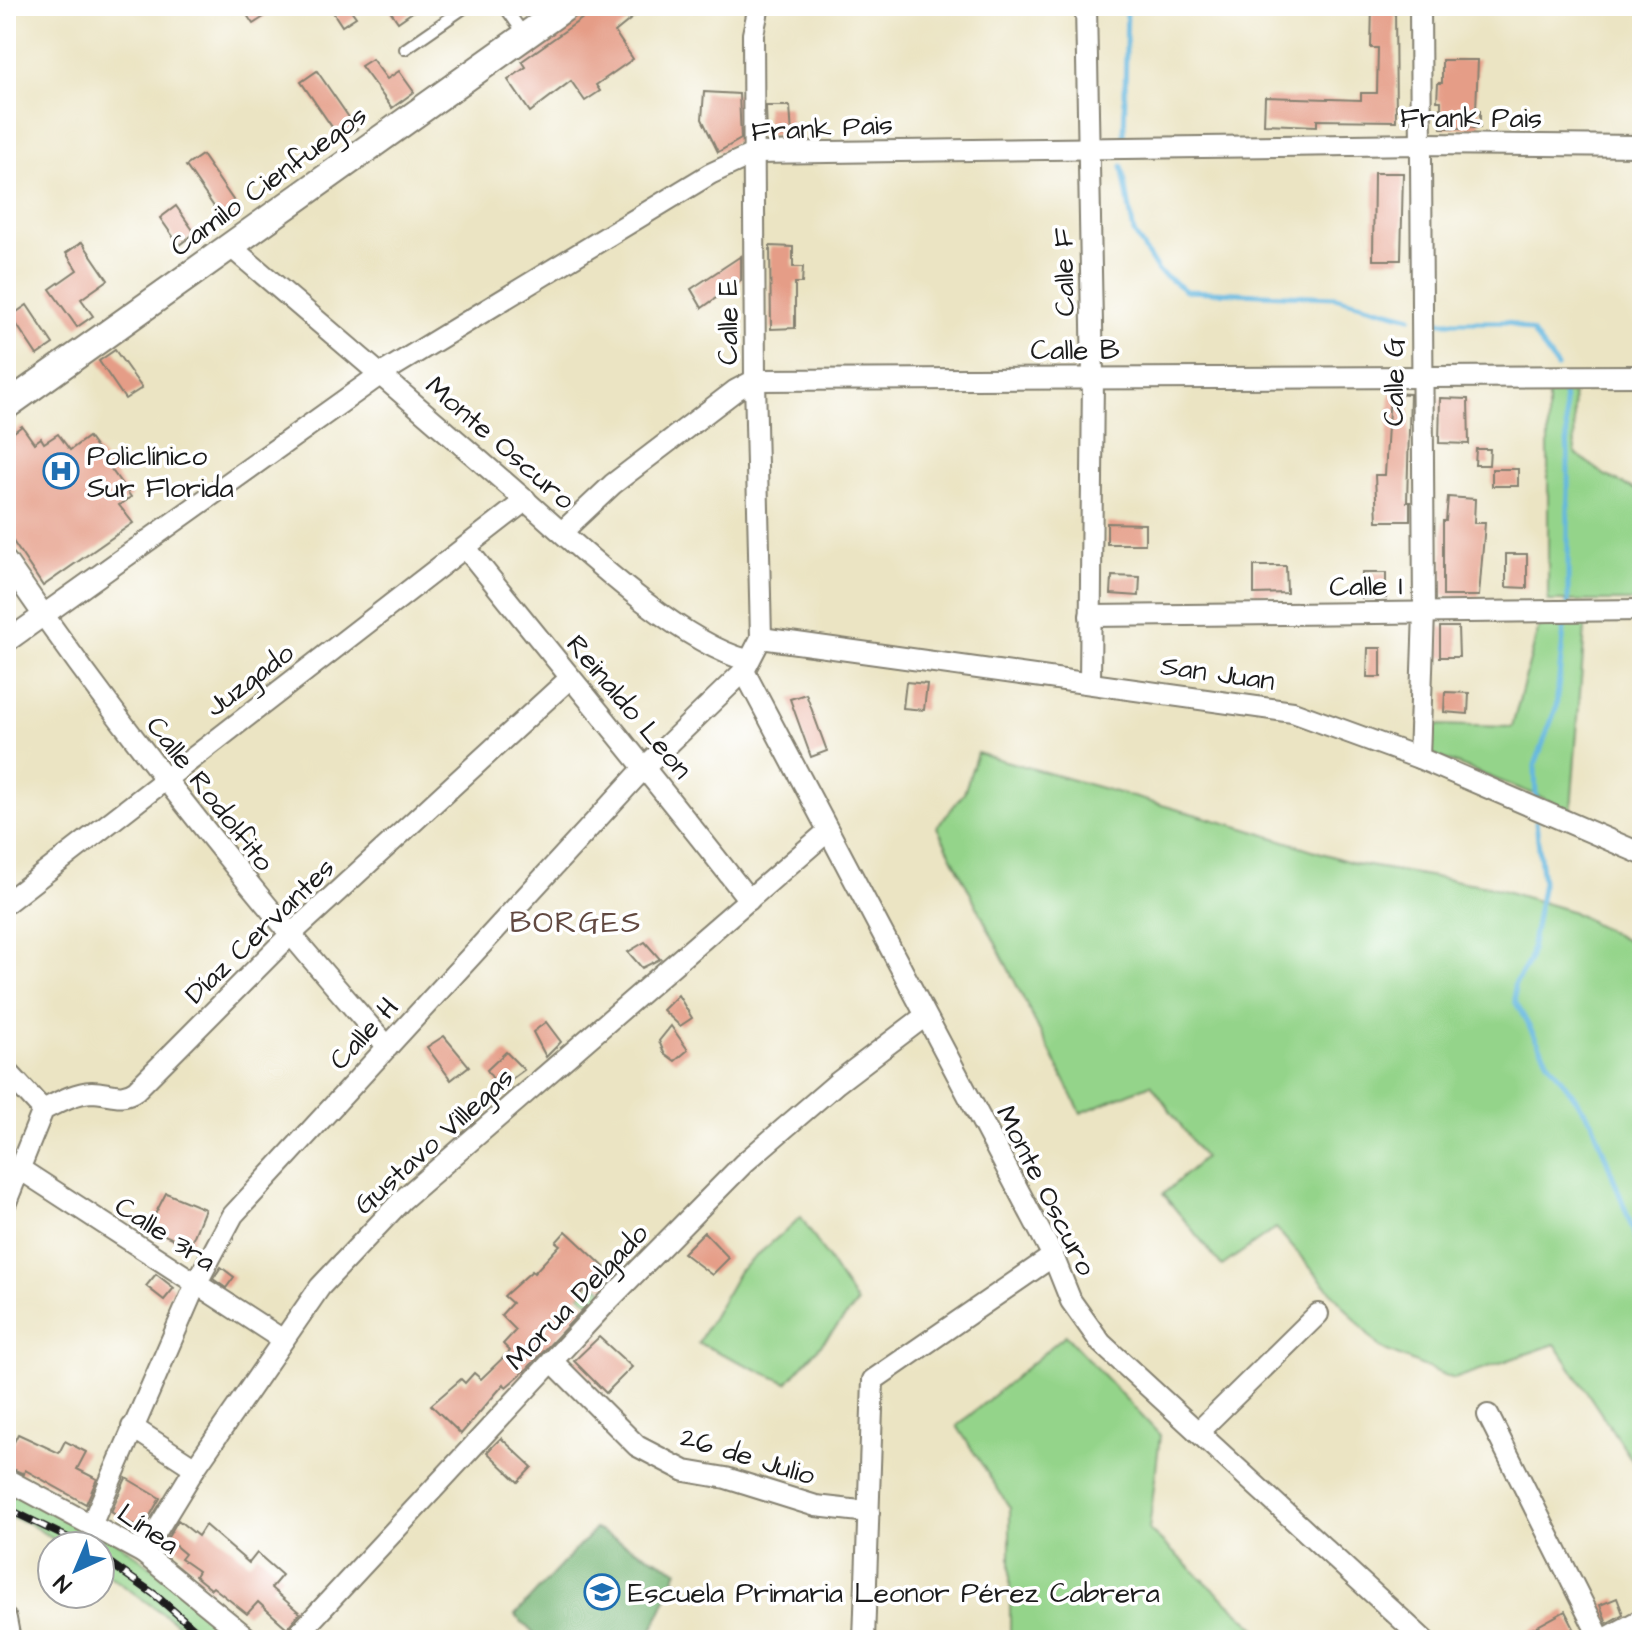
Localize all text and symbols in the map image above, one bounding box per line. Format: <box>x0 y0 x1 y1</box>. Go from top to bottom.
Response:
street label: Camilo Cienfuegos <box>162 96 376 267</box>
street label: Frank Pais <box>1400 99 1542 138</box>
street label: Frank Pais <box>750 105 894 152</box>
street label: Calle F <box>1044 227 1085 317</box>
street label: Calle E <box>709 279 748 365</box>
street label: Calle B <box>1030 331 1120 370</box>
street label: Calle G <box>1375 338 1414 426</box>
street label: Monte Oscuro <box>417 367 583 519</box>
place label: Policlínico Sur Florida <box>87 437 234 508</box>
hospital icon: Policlínico Sur Florida <box>42 452 80 490</box>
street label: Calle I <box>1329 566 1403 607</box>
street label: Reinaldo Leon <box>557 626 701 788</box>
street label: Juzgado <box>198 634 303 727</box>
street label: San Juan <box>1158 646 1277 701</box>
street label: Calle Rodolfito <box>137 708 283 880</box>
street label: Díaz Cervantes <box>176 849 344 1013</box>
district label: BORGES <box>510 902 642 944</box>
street label: Calle H <box>320 989 408 1079</box>
street label: Gustavo Villegas <box>345 1059 523 1224</box>
street label: Monte Oscuro <box>986 1099 1105 1283</box>
street label: Calle 3ra <box>107 1187 223 1281</box>
street label: Morua Delgado <box>497 1215 658 1380</box>
street label: 26 de Julio <box>675 1417 820 1495</box>
street label: Línea <box>109 1494 187 1564</box>
north arrow <box>36 1530 116 1610</box>
text: N <box>47 1567 79 1599</box>
school or university icon: Escuela Primaria Leonor Pérez Cabrera <box>583 1573 621 1611</box>
place label: Escuela Primaria Leonor Pérez Cabrera <box>628 1574 1160 1613</box>

